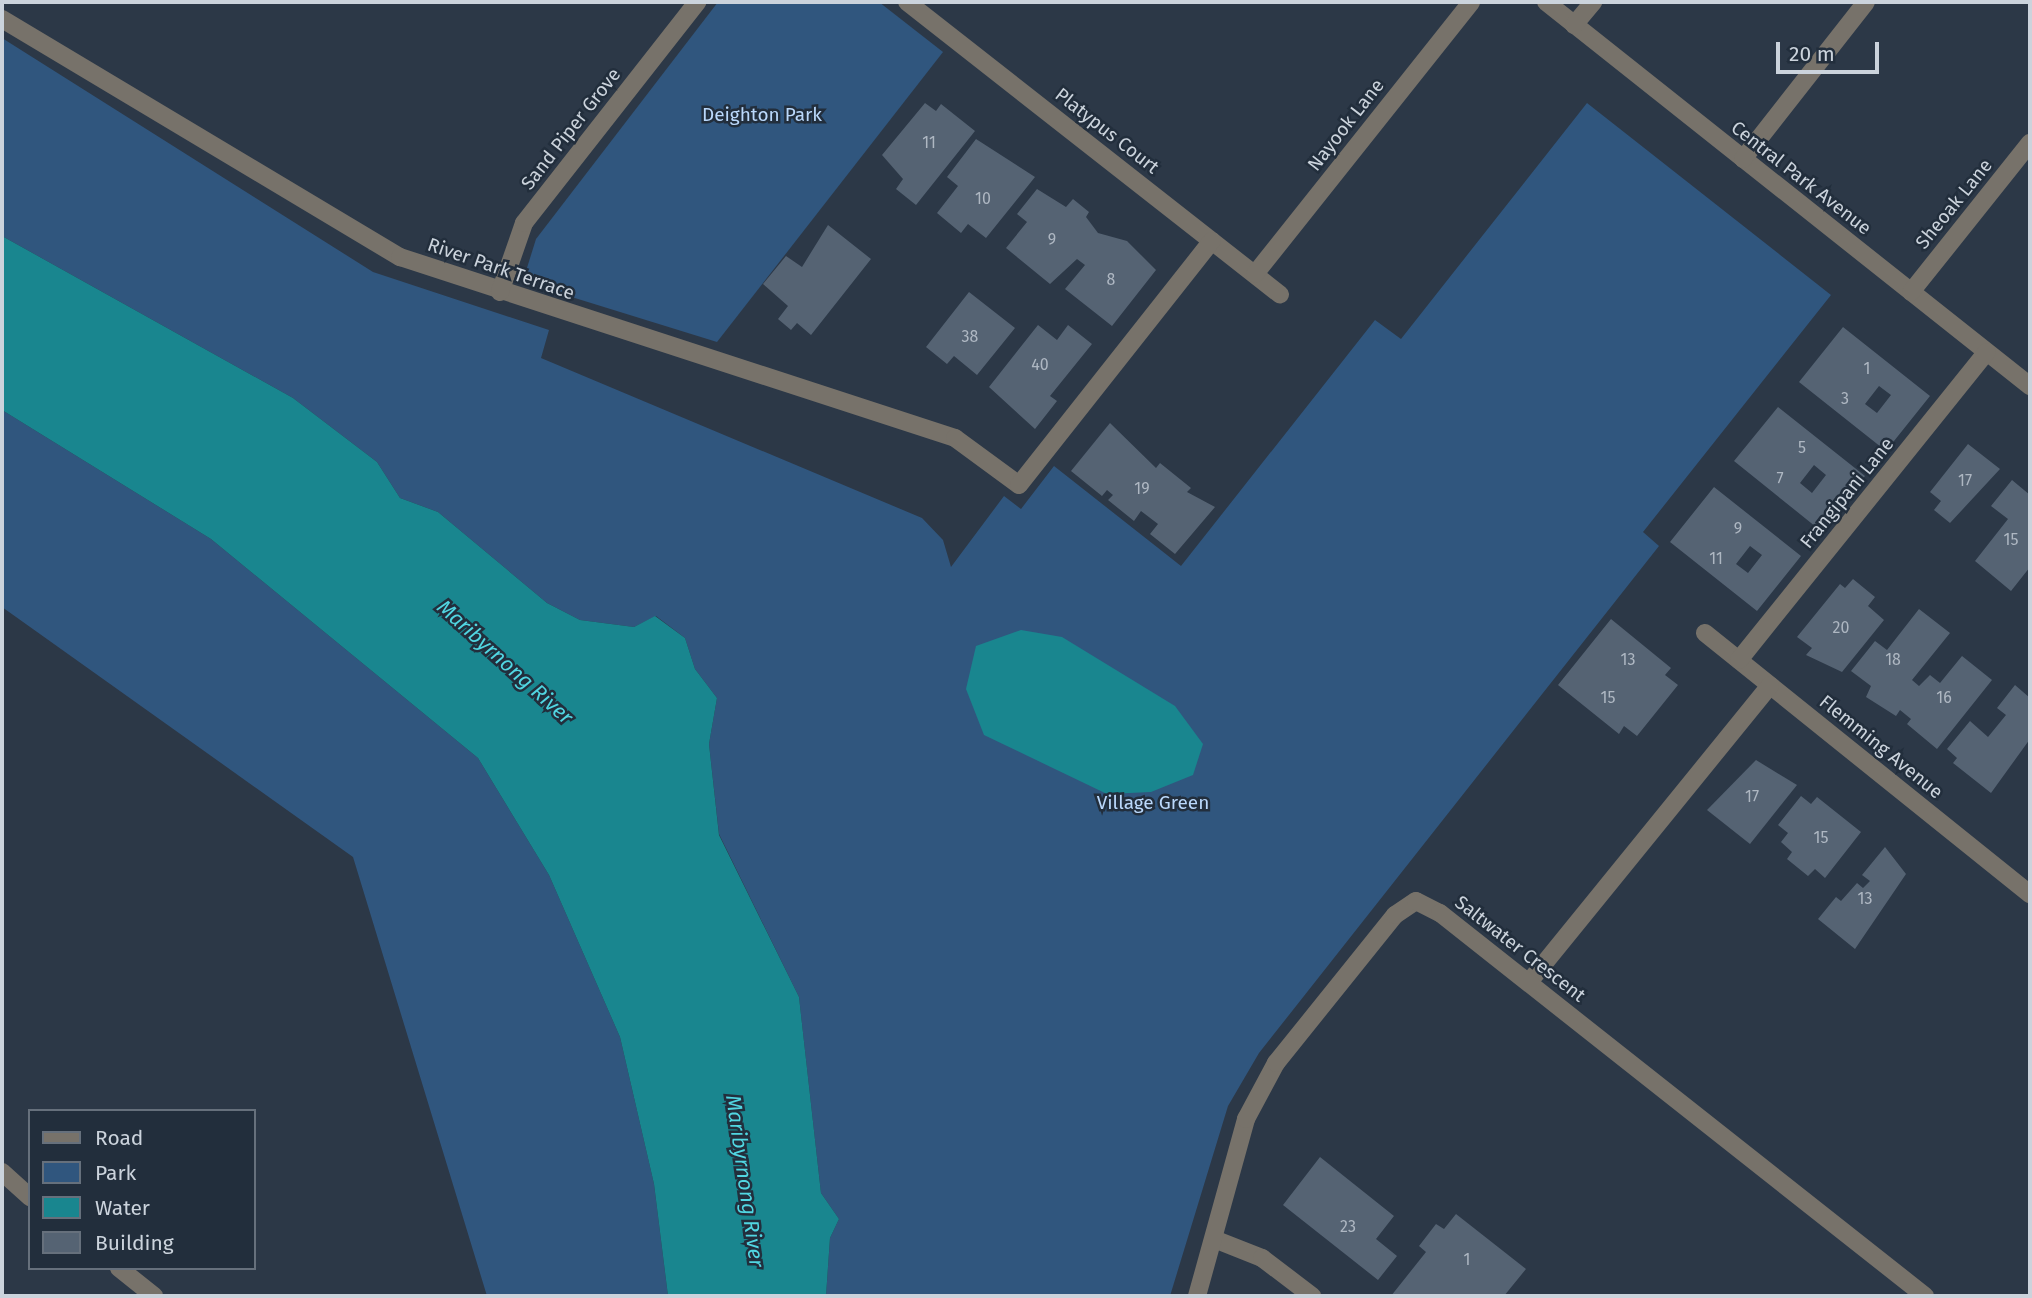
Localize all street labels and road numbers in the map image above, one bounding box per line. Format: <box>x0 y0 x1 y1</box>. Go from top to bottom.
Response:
street label: Sand Piper Grove <box>516 64 626 194</box>
street label: Nayook Lane <box>1303 75 1389 175</box>
street label: Platypus Court <box>1050 83 1164 179</box>
street label: Central Park Avenue <box>1726 116 1876 240</box>
street label: Sheoak Lane <box>1911 154 1997 254</box>
street label: River Park Terrace <box>425 233 577 305</box>
street label: Frangipani Lane <box>1795 433 1899 553</box>
street label: Flemming Avenue <box>1815 690 1947 804</box>
street label: Saltwater Crescent <box>1450 891 1590 1007</box>

